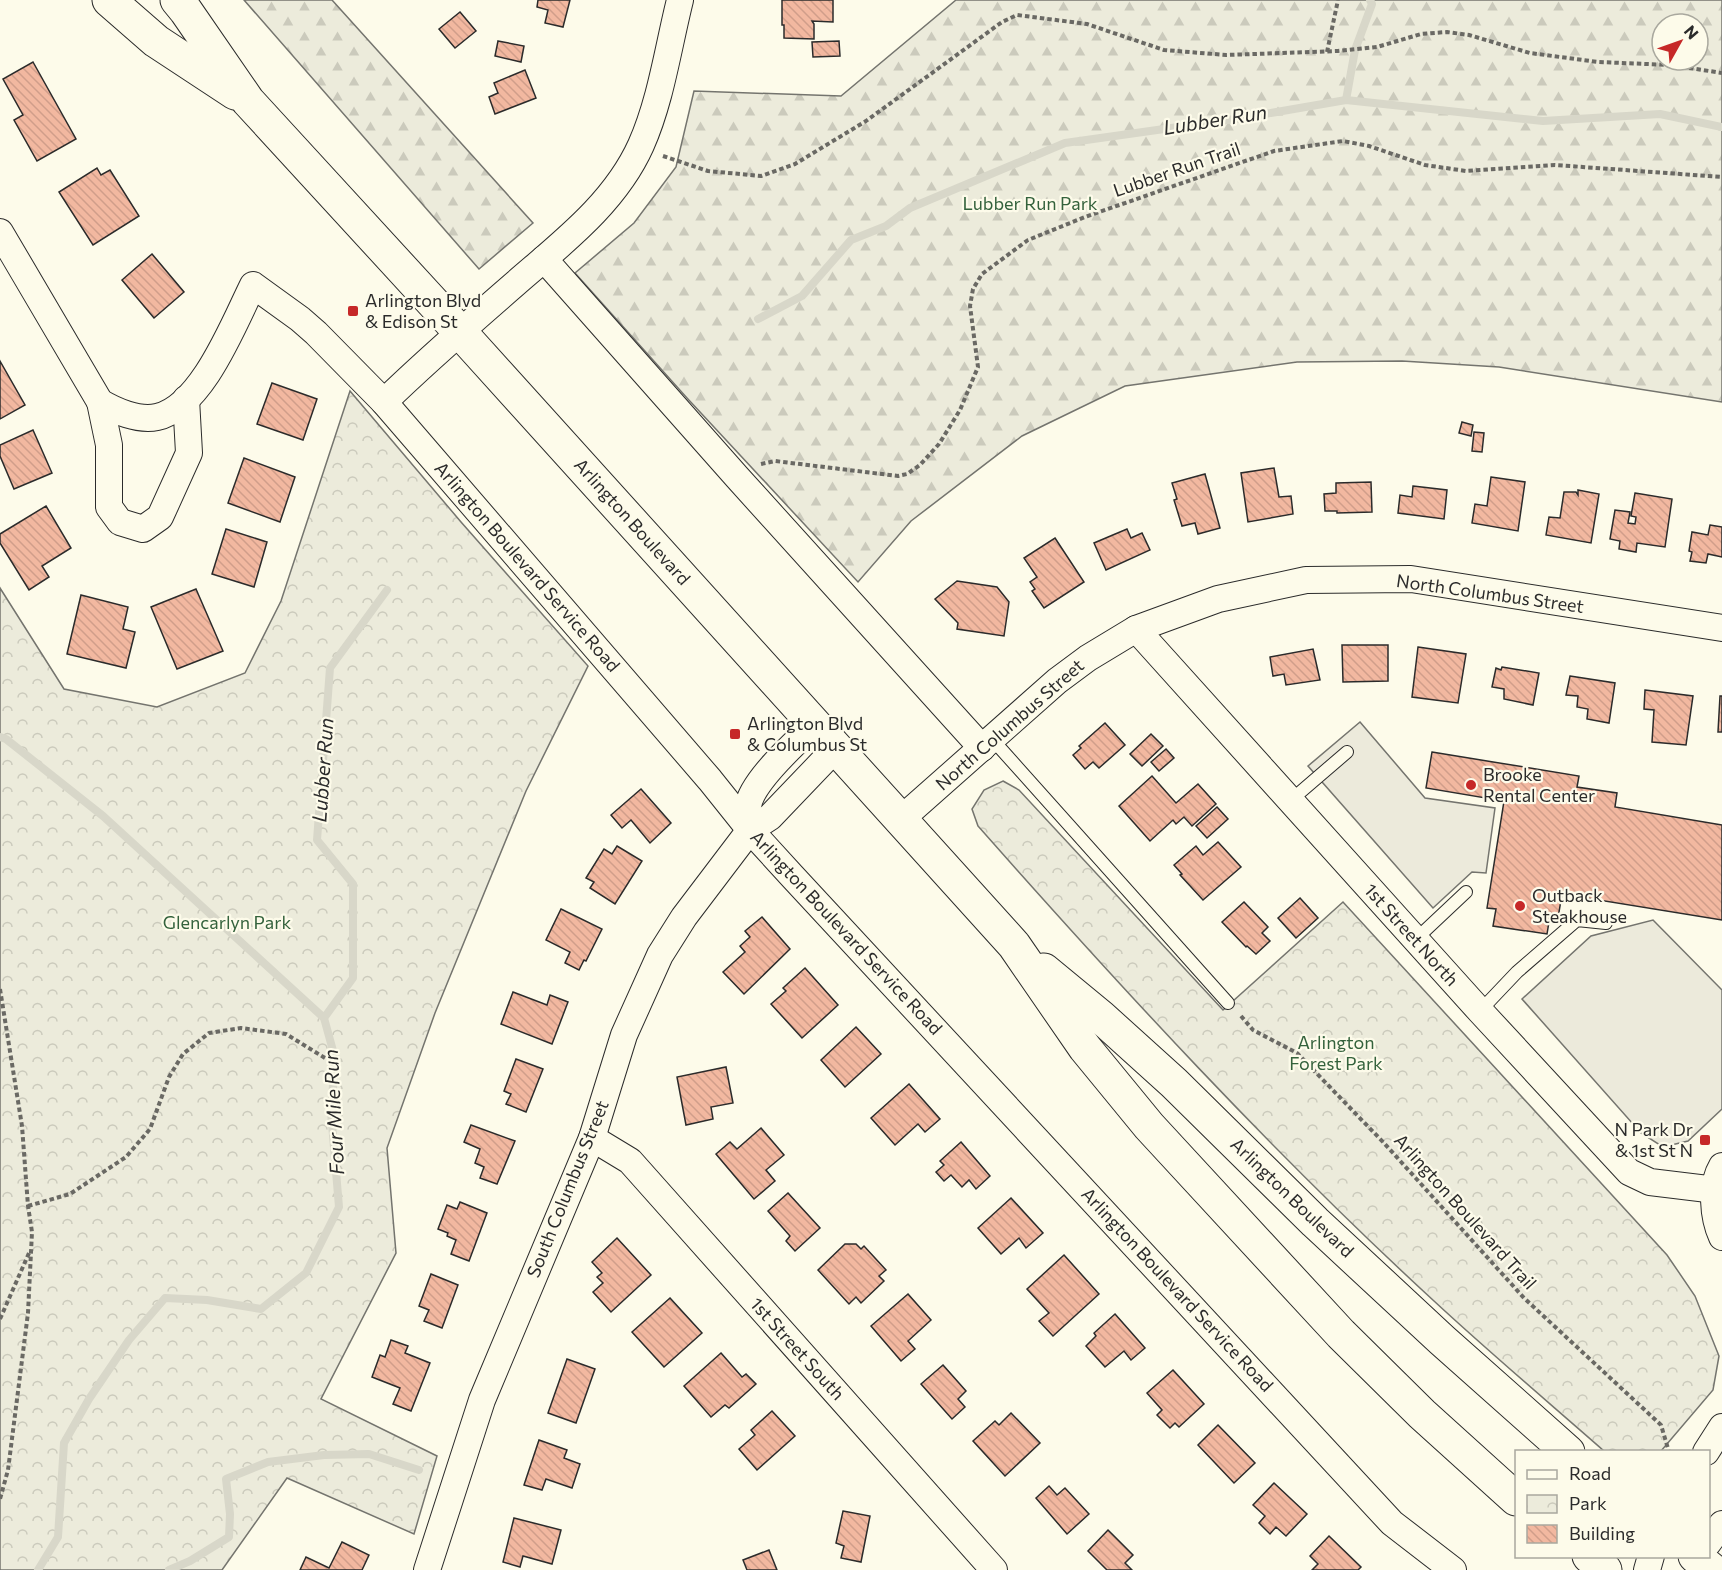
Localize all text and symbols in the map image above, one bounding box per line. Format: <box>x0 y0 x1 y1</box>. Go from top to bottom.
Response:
north arrow <box>1650 12 1710 72</box>
text: N <box>1681 21 1703 43</box>
water label: Lubber Run <box>1161 99 1268 139</box>
street label: Lubber Run Trail <box>1110 137 1243 201</box>
park label: Lubber Run Park <box>962 192 1098 214</box>
place label: Arlington Blvd & Edison St <box>365 289 481 332</box>
marker: Arlington Blvd & Edison St <box>346 304 360 318</box>
street label: Arlington Boulevard <box>570 454 695 589</box>
street label: Arlington Boulevard Service Road <box>431 457 625 676</box>
street label: North Columbus Street <box>1395 569 1585 617</box>
street label: North Columbus Street <box>931 654 1088 795</box>
place label: Arlington Blvd & Columbus St <box>747 712 867 755</box>
water label: Lubber Run <box>306 717 338 823</box>
marker: Arlington Blvd & Columbus St <box>728 727 742 741</box>
place label: Brooke Rental Center <box>1483 763 1595 806</box>
marker: Brooke Rental Center <box>1464 778 1478 792</box>
street label: Arlington Boulevard Service Road <box>746 826 947 1039</box>
street label: 1st Street North <box>1360 879 1463 990</box>
place label: Outback Steakhouse <box>1532 884 1627 927</box>
marker: Outback Steakhouse <box>1513 899 1527 913</box>
park label: Glencarlyn Park <box>163 911 291 933</box>
park label: Arlington Forest Park <box>1289 1031 1383 1074</box>
water label: Four Mile Run <box>318 1049 348 1175</box>
street label: South Columbus Street <box>521 1097 613 1280</box>
place label: N Park Dr & 1st St N <box>1614 1118 1693 1161</box>
street label: Arlington Boulevard Trail <box>1390 1129 1541 1294</box>
street label: Arlington Boulevard <box>1227 1133 1359 1262</box>
marker: N Park Dr & 1st St N <box>1698 1133 1712 1147</box>
street label: Arlington Boulevard Service Road <box>1077 1183 1278 1396</box>
street label: 1st Street South <box>746 1293 849 1404</box>
legend <box>1515 1450 1710 1558</box>
text: Road <box>1569 1462 1611 1484</box>
text: Park <box>1569 1492 1607 1514</box>
text: Building <box>1569 1522 1635 1544</box>

